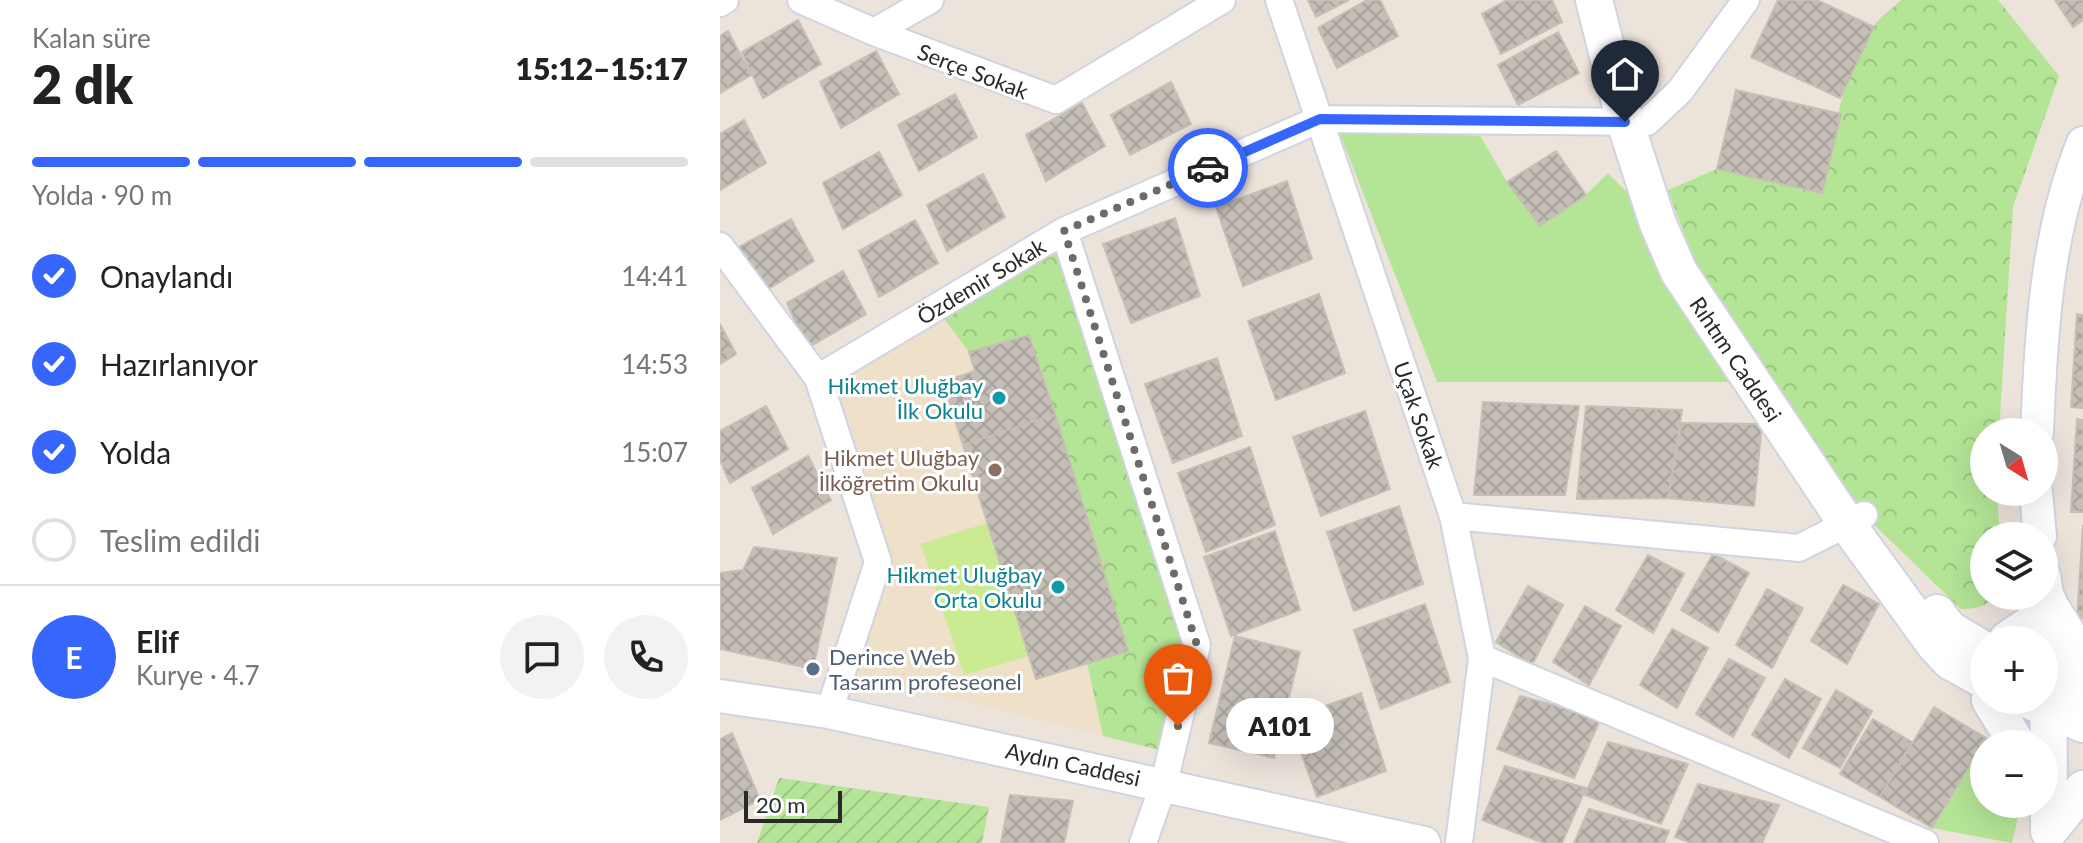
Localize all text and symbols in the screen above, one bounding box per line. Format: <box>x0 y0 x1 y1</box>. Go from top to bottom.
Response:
text: Kalan süre <box>32 22 151 54</box>
street label: Serçe Sokak <box>914 38 1033 105</box>
pin <box>1591 40 1659 122</box>
text: 15:12–15:17 <box>515 50 688 86</box>
icon: home <box>1603 52 1647 96</box>
text: 2 dk <box>32 53 133 115</box>
courier <box>1168 128 1248 208</box>
icon: car <box>1186 146 1230 190</box>
text: Yolda · 90 m <box>32 179 172 211</box>
street label: Özdemir Sokak <box>912 232 1051 330</box>
icon: check <box>32 254 76 298</box>
text: Onaylandı <box>100 258 233 294</box>
text: 14:41 <box>621 260 688 292</box>
street label: Rıhtım Caddesi <box>1684 291 1788 427</box>
icon: check <box>32 342 76 386</box>
text: Hazırlanıyor <box>100 346 258 382</box>
text: 14:53 <box>621 348 688 380</box>
street label: Uçak Sokak <box>1388 358 1450 473</box>
place label: Hikmet Uluğbay İlk Okulu <box>828 372 984 424</box>
marker: Hikmet Uluğbay İlk Okulu <box>990 389 1008 407</box>
north arrow <box>1970 418 2058 506</box>
map controls <box>1970 418 2058 818</box>
icon: check <box>32 430 76 474</box>
text: Yolda <box>100 434 171 470</box>
text: 15:07 <box>621 436 688 468</box>
place label: Hikmet Uluğbay İlköğretim Okulu <box>819 444 980 496</box>
marker: Hikmet Uluğbay İlköğretim Okulu <box>986 461 1004 479</box>
text: Teslim edildi <box>100 522 260 558</box>
button: layers <box>1970 522 2058 610</box>
place label: Hikmet Uluğbay Orta Okulu <box>887 561 1043 613</box>
marker: Hikmet Uluğbay Orta Okulu <box>1049 578 1067 596</box>
button: chat <box>500 615 584 699</box>
button: phone <box>604 615 688 699</box>
text: Elif <box>136 623 179 659</box>
button: + <box>1970 626 2058 714</box>
text: E <box>65 639 83 675</box>
place label: Derince Web Tasarım profeseonel <box>829 643 1022 695</box>
pin <box>1144 644 1212 726</box>
icon: bag <box>1156 656 1200 700</box>
text: Kurye · 4.7 <box>136 659 260 691</box>
marker: Derince Web Tasarım profeseonel <box>804 660 822 678</box>
callout: A101 <box>1226 698 1334 754</box>
text: A101 <box>1248 710 1312 742</box>
button: − <box>1970 730 2058 818</box>
street label: Aydın Caddesi <box>1003 737 1143 791</box>
scale bar <box>744 787 842 823</box>
text: 20 m <box>756 791 805 818</box>

